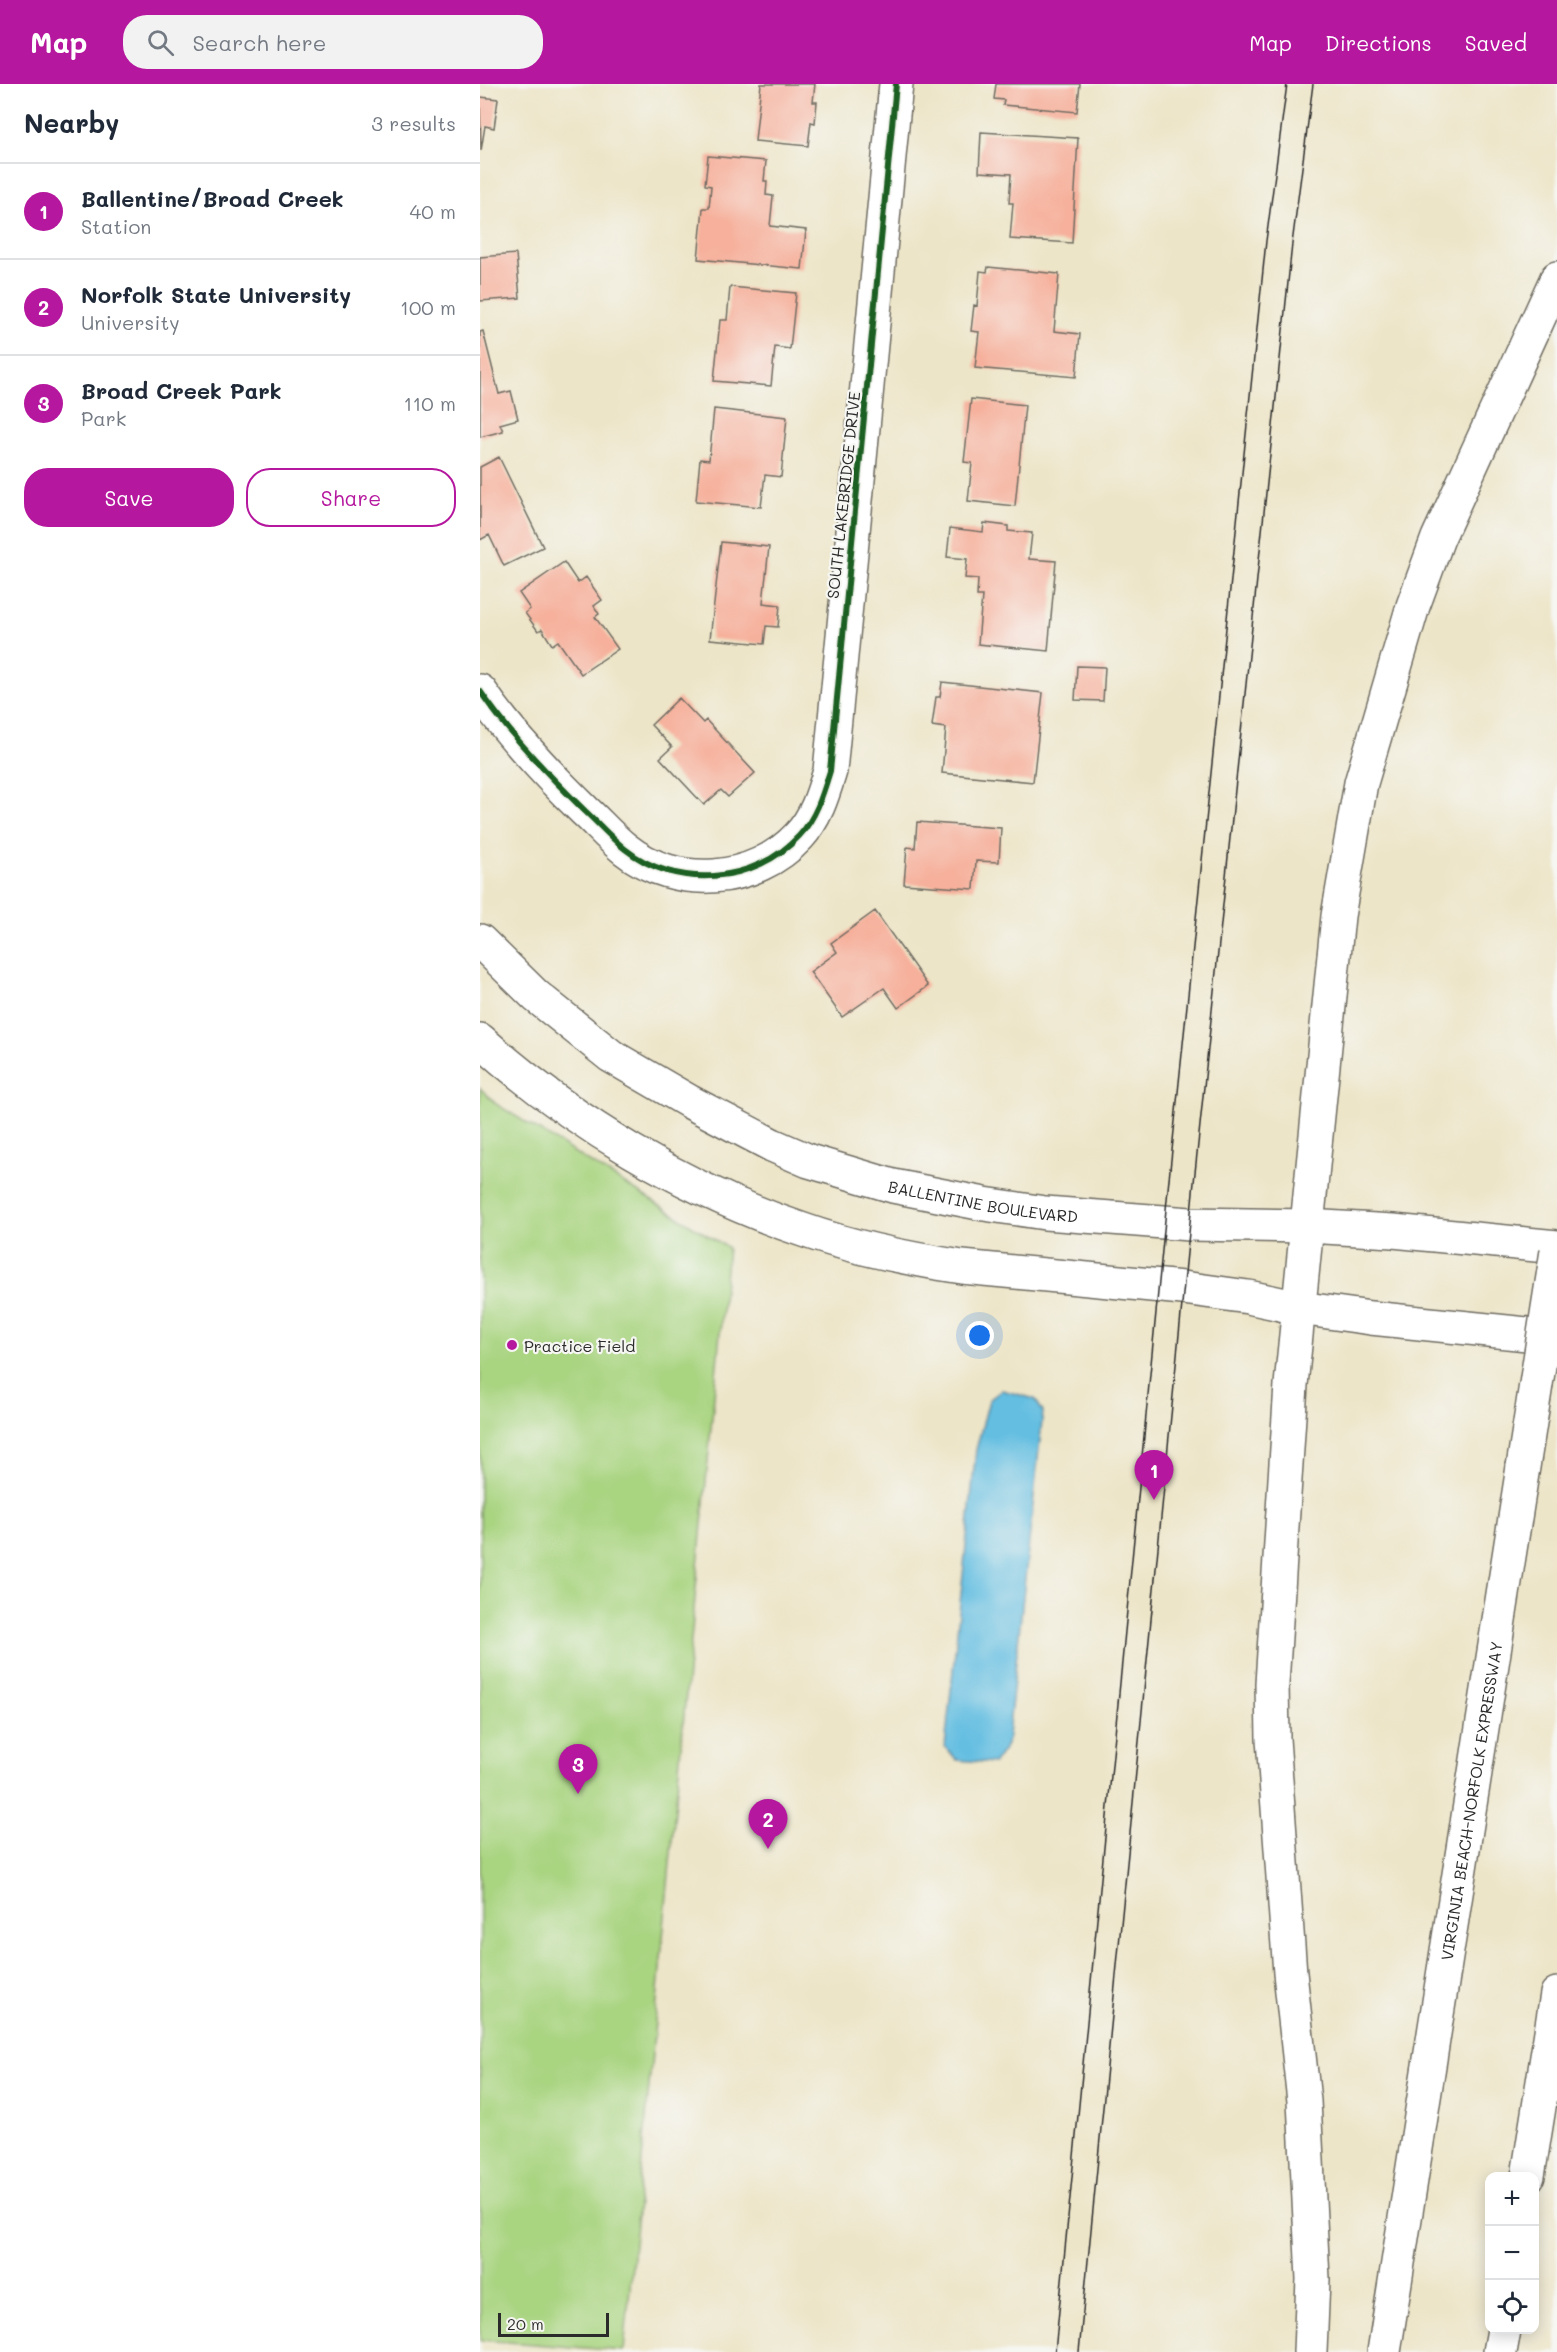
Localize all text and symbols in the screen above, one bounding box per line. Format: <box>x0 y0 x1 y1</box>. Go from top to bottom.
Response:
search box <box>123 15 543 69</box>
text: Map <box>30 24 87 60</box>
icon: search <box>144 26 177 59</box>
text: Search here <box>192 28 326 57</box>
text: Map <box>1249 29 1292 56</box>
text: Directions <box>1325 29 1432 56</box>
text: Saved <box>1465 29 1527 56</box>
text: Nearby <box>24 106 119 140</box>
text: 3 results <box>371 110 456 136</box>
text: Ballentine/Broad Creek <box>81 184 344 213</box>
text: 1 <box>39 198 48 224</box>
text: 40 m <box>410 198 456 224</box>
text: Station <box>81 213 151 239</box>
text: Norfolk State University <box>81 280 351 309</box>
text: 2 <box>38 294 49 320</box>
text: 100 m <box>400 294 456 320</box>
text: University <box>81 309 180 335</box>
text: Broad Creek Park <box>81 376 282 405</box>
text: 3 <box>38 390 50 416</box>
text: 110 m <box>403 390 456 416</box>
street label: SOUTH LAKEBRIDGE DRIVE <box>822 390 864 600</box>
text: Park <box>81 405 126 431</box>
button: Save <box>24 468 234 527</box>
button: Share <box>246 468 456 527</box>
street label: BALLENTINE BOULEVARD <box>887 1175 1079 1226</box>
your location <box>965 1321 994 1350</box>
place label: Practice Field <box>524 1335 635 1356</box>
marker: Practice Field <box>505 1338 519 1352</box>
pin: 1 <box>1134 1450 1174 1500</box>
street label: VIRGINIA BEACH-NORFOLK EXPRESSWAY <box>1435 1640 1506 1962</box>
pin: 3 <box>558 1744 598 1794</box>
pin: 2 <box>748 1800 788 1849</box>
map controls <box>1485 2172 1539 2334</box>
button: + <box>1485 2172 1539 2226</box>
button: − <box>1485 2226 1539 2280</box>
button: locate <box>1485 2280 1539 2334</box>
scale bar <box>498 2310 609 2338</box>
text: 20 m <box>507 2313 544 2334</box>

